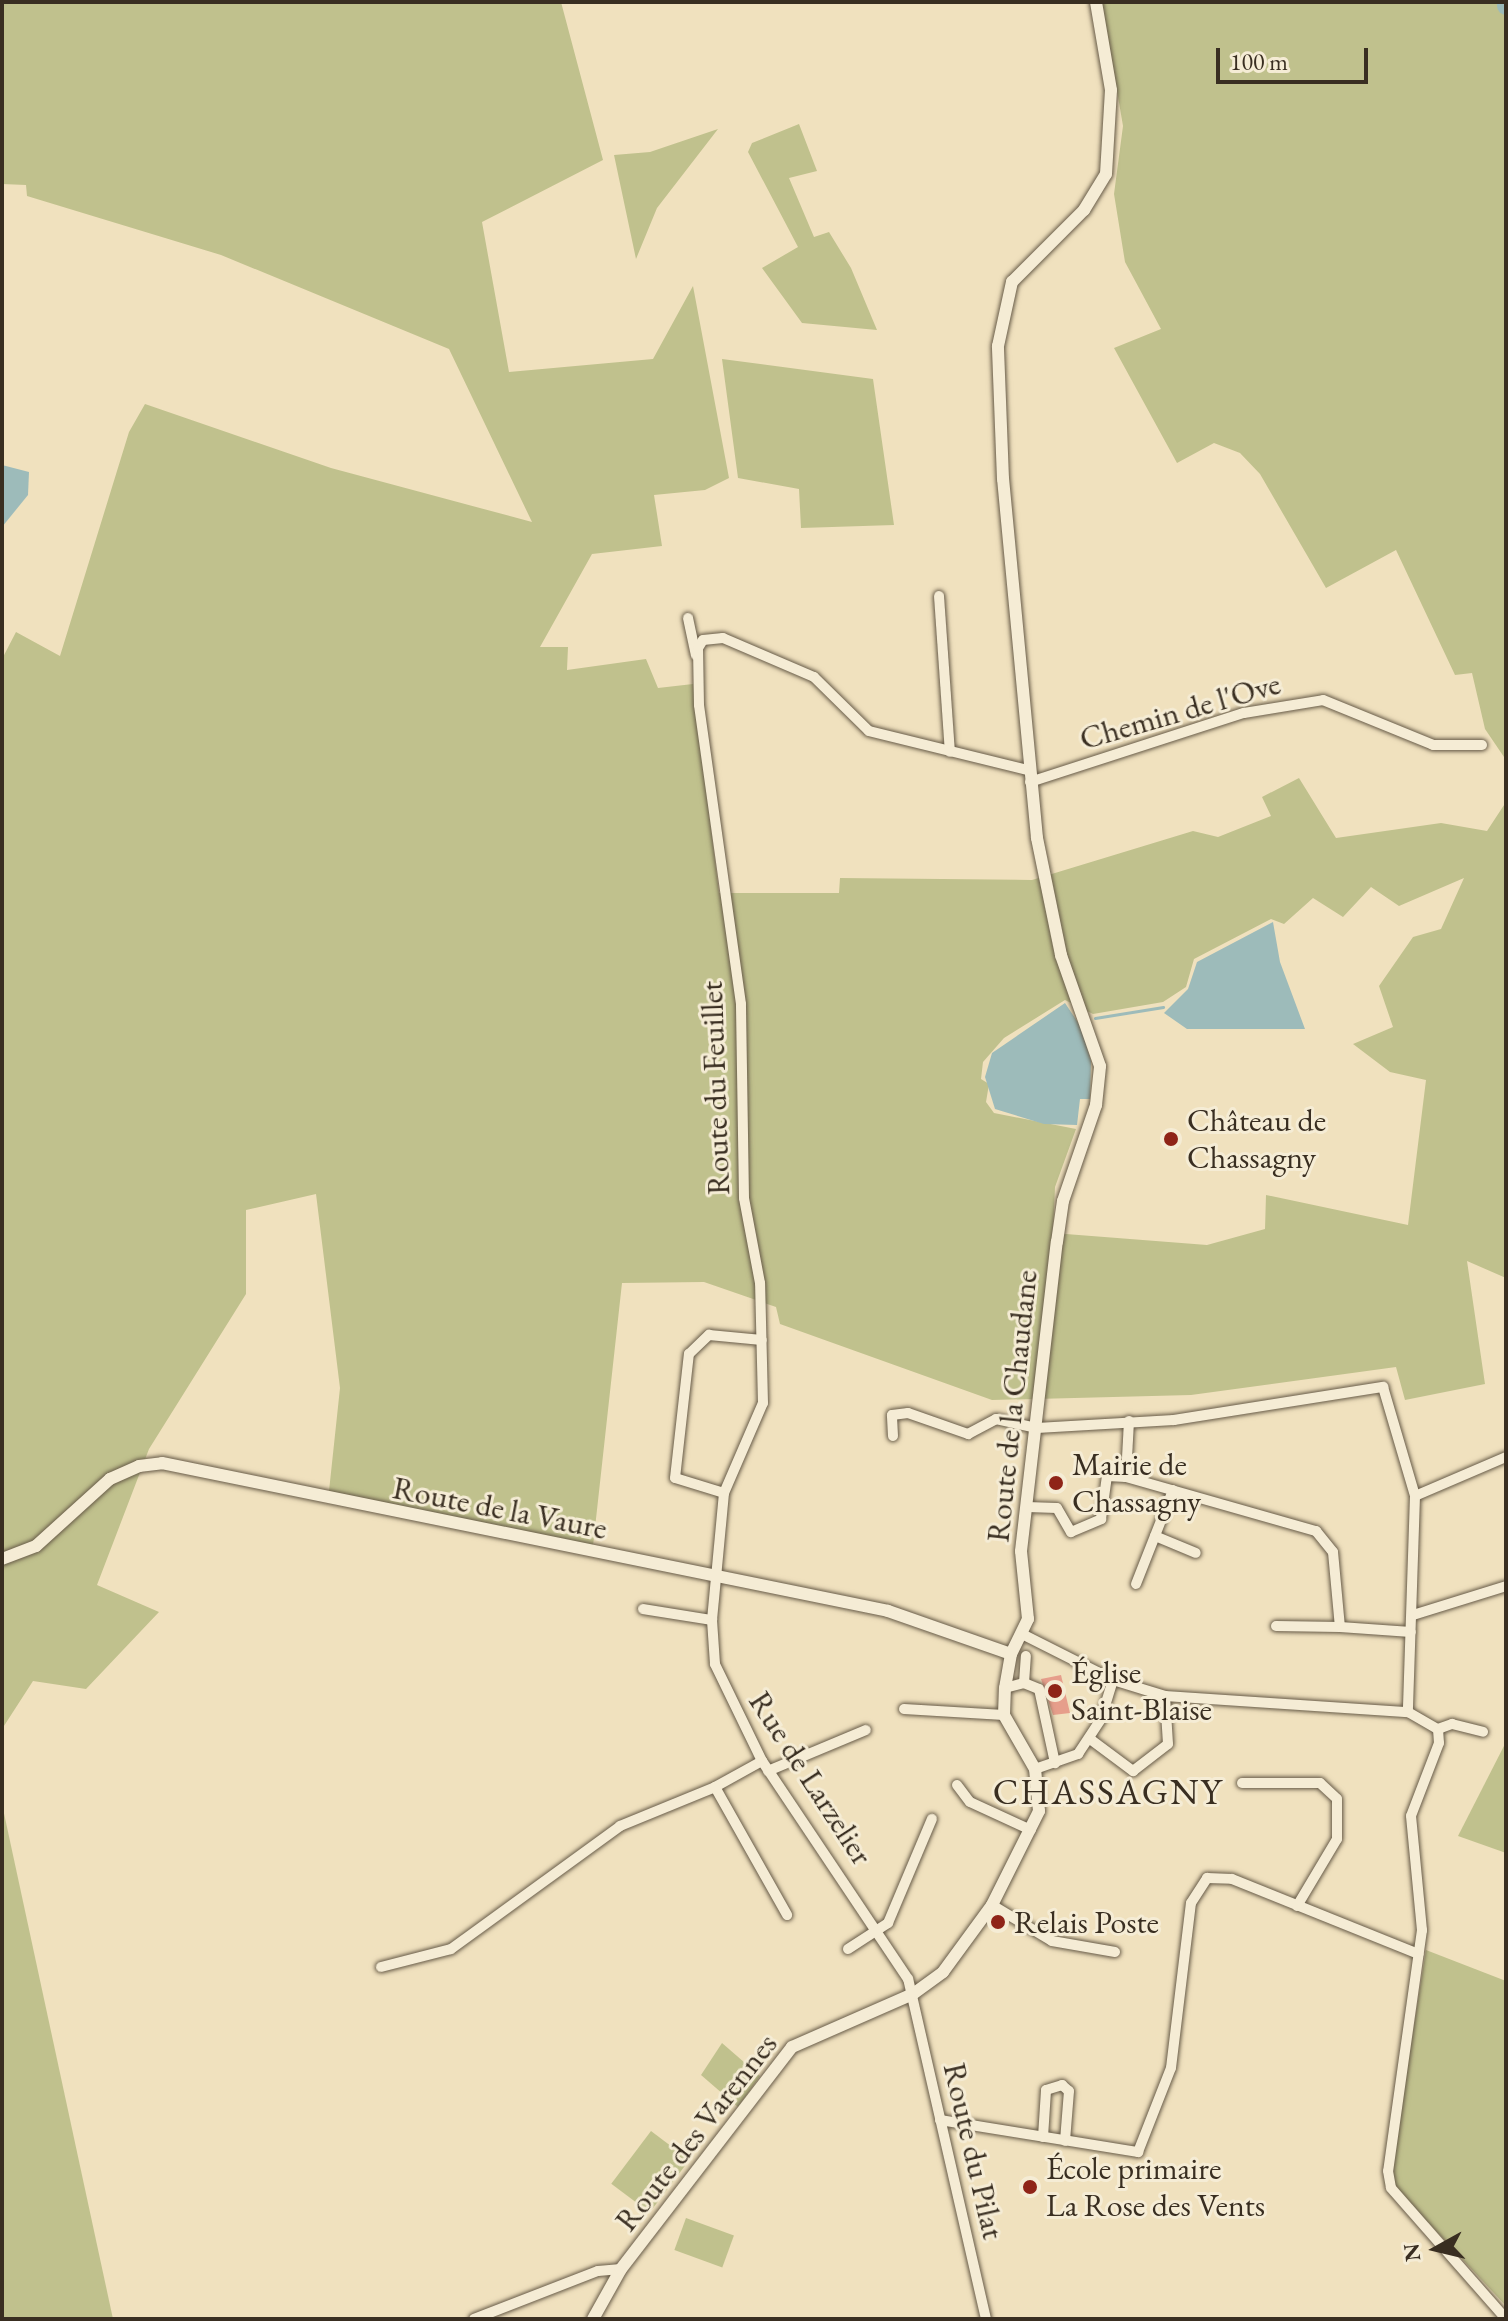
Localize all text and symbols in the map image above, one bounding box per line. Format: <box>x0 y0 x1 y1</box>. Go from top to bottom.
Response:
scale bar <box>1220 32 1372 82</box>
text: 100 m <box>1230 46 1288 77</box>
street label: Chemin de l'Ove <box>1075 664 1285 758</box>
street label: Route du Feuillet <box>692 980 738 1196</box>
place label: Château de Chassagny <box>1187 1102 1326 1177</box>
marker: Château de Chassagny <box>1162 1130 1180 1148</box>
street label: Route de la Chaudane <box>979 1268 1045 1544</box>
place label: Mairie de Chassagny <box>1072 1446 1201 1521</box>
street label: Route de la Vaure <box>390 1468 610 1548</box>
marker: Mairie de Chassagny <box>1047 1474 1065 1492</box>
place label: Église Saint-Blaise <box>1071 1654 1212 1729</box>
marker: Église Saint-Blaise <box>1046 1682 1064 1700</box>
street label: Rue de Larzelier <box>741 1684 881 1872</box>
district label: CHASSAGNY <box>993 1770 1223 1814</box>
place label: Relais Poste <box>1014 1903 1159 1941</box>
marker: Relais Poste <box>989 1913 1007 1931</box>
street label: Route des Varennes <box>607 2025 785 2239</box>
street label: Route du Pilat <box>935 2059 1013 2243</box>
place label: École primaire La Rose des Vents <box>1046 2150 1265 2225</box>
marker: École primaire La Rose des Vents <box>1021 2178 1039 2196</box>
north arrow <box>1396 2209 1476 2289</box>
text: N <box>1396 2242 1427 2263</box>

